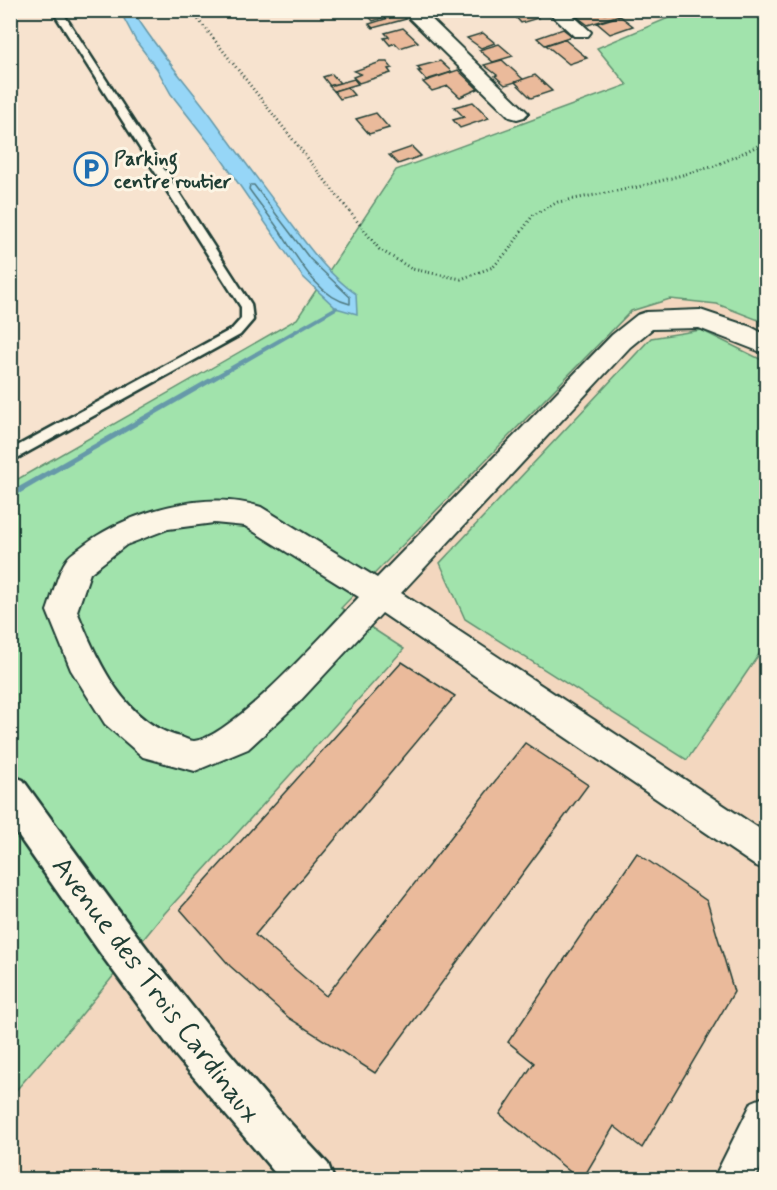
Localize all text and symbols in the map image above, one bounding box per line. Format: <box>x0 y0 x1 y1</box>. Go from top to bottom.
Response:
place label: Parking centre routier <box>114 146 232 196</box>
parking icon: Parking centre routier <box>73 151 109 187</box>
street label: Avenue des Trois Cardinaux <box>42 850 268 1131</box>

